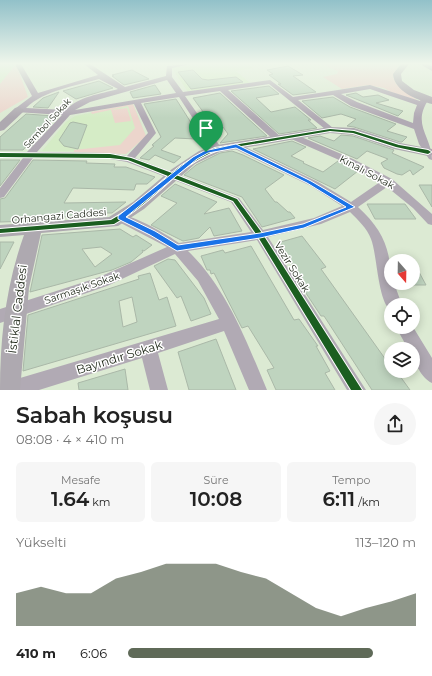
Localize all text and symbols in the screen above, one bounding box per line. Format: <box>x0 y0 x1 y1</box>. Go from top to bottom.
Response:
street label: Sembol Sokak <box>21 95 73 150</box>
pin <box>189 111 223 152</box>
icon: arrive <box>195 117 217 139</box>
street label: Kınalı Sokak <box>337 152 397 192</box>
street label: Orhangazi Caddesi <box>11 205 107 227</box>
street label: Vezir Sokak <box>271 239 313 295</box>
north arrow <box>384 254 420 290</box>
map controls <box>384 254 420 378</box>
street label: İstiklal Caddesi <box>4 264 30 354</box>
street label: Sarmaşık Sokak <box>43 269 121 307</box>
button: locate <box>384 298 420 334</box>
street label: Bayındır Sokak <box>74 337 165 377</box>
button: layers <box>384 342 420 378</box>
text: Sabah koşusu <box>16 402 173 429</box>
button: share <box>374 403 416 445</box>
text: 08:08 · 4 × 410 m <box>16 431 124 447</box>
text: Mesafe <box>61 473 100 487</box>
text: Süre <box>203 473 229 487</box>
text: Tempo <box>332 473 371 487</box>
text: 1.64 <box>51 487 89 511</box>
text: 10:08 <box>190 487 242 511</box>
text: 6:11 <box>323 487 355 511</box>
text: km <box>89 495 110 509</box>
text: /km <box>355 495 380 509</box>
text: Yükselti <box>16 534 66 550</box>
text: 113–120 m <box>355 534 416 550</box>
text: 410 m <box>16 645 56 661</box>
text: 6:06 <box>80 645 107 661</box>

